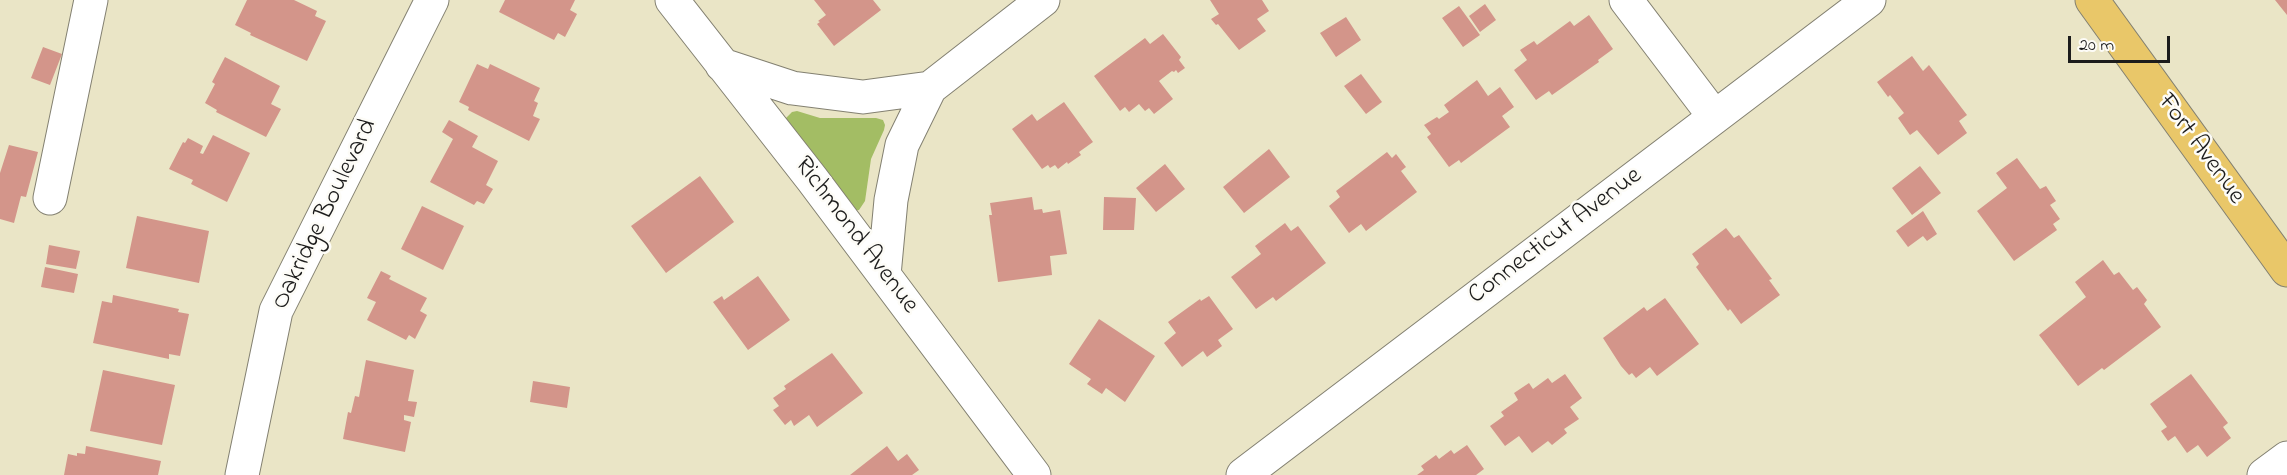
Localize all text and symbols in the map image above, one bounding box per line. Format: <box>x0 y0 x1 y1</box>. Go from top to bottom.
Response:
scale bar <box>2071 24 2173 62</box>
text: 20 m <box>2079 33 2114 59</box>
street label: Fort Avenue <box>2149 89 2251 211</box>
street label: Oakridge Boulevard <box>266 115 386 315</box>
street label: Richmond Avenue <box>786 151 924 321</box>
street label: Connecticut Avenue <box>1463 162 1649 312</box>

